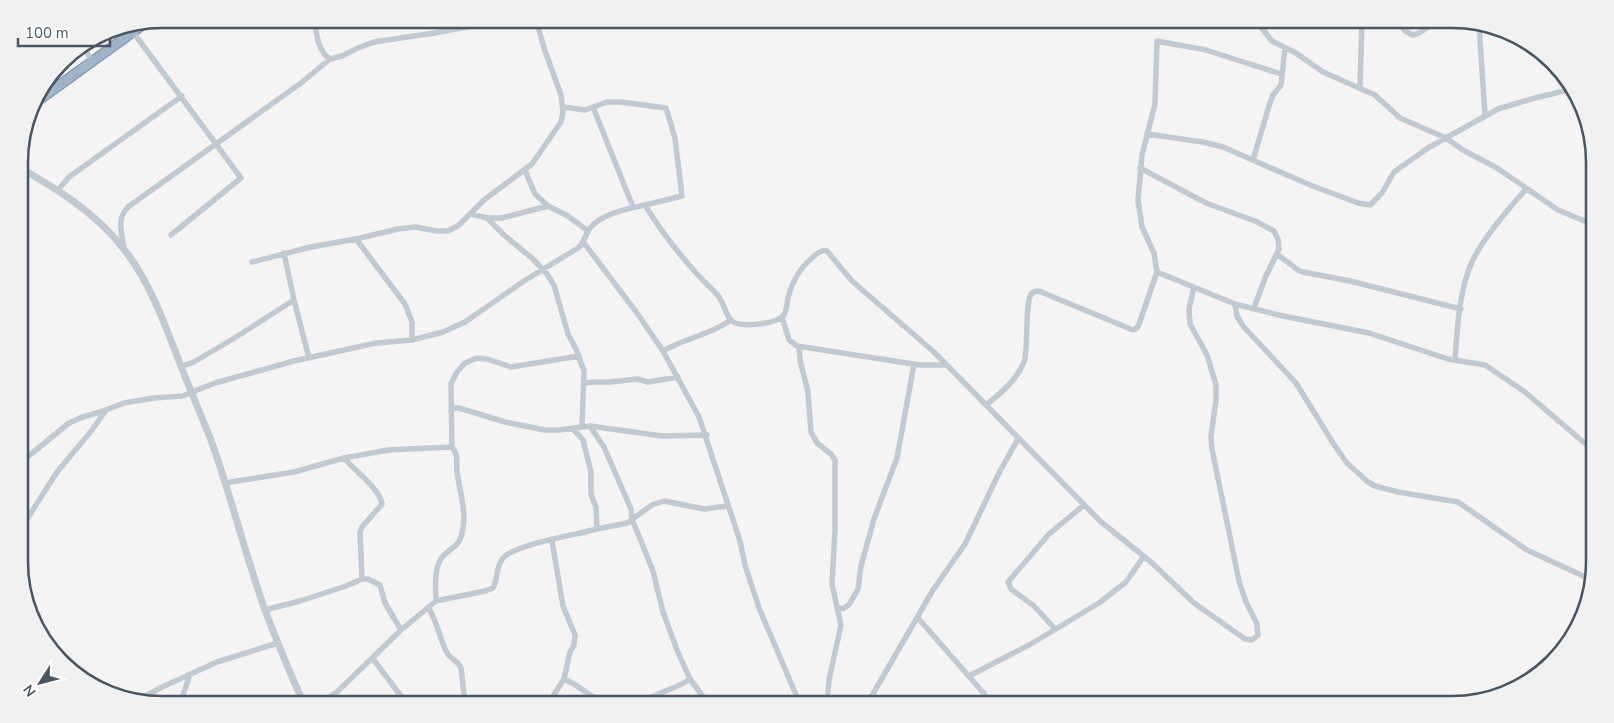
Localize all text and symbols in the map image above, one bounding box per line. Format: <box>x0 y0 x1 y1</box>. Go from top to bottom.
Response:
scale bar <box>18 15 110 47</box>
text: 100 m <box>25 23 69 43</box>
north arrow <box>15 658 65 708</box>
text: N <box>19 681 41 700</box>

